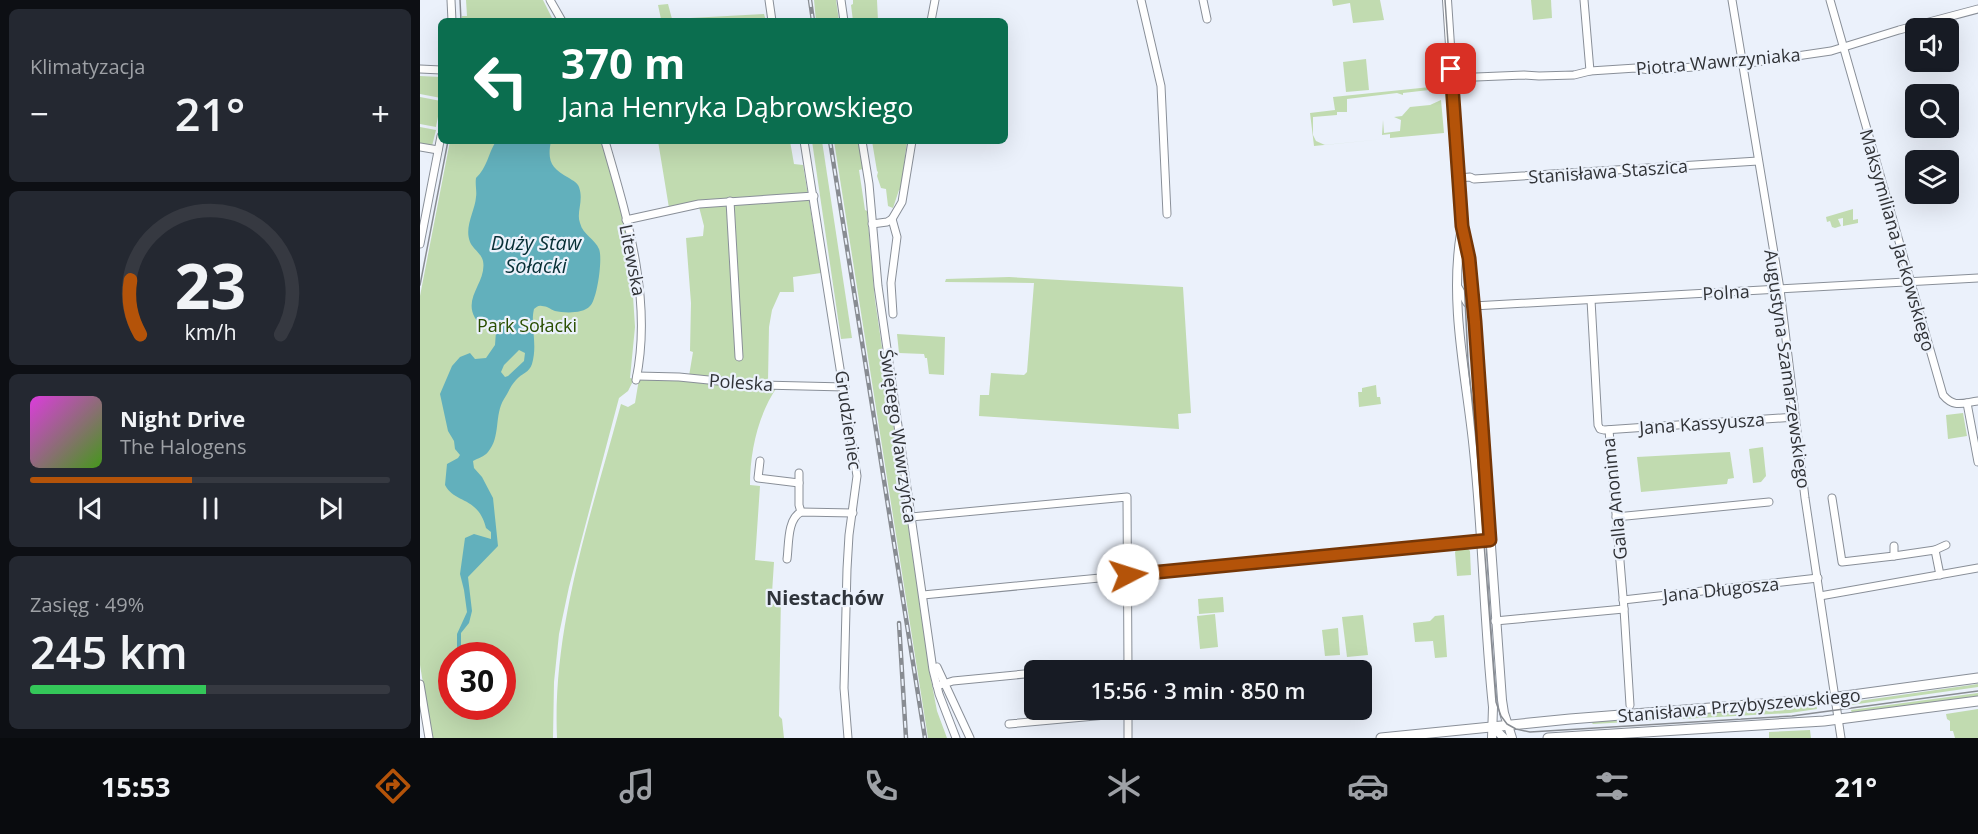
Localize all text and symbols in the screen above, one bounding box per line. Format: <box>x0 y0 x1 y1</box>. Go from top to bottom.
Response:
map controls <box>1905 18 1959 204</box>
button: sound <box>1905 18 1959 72</box>
text: 370 m <box>561 34 685 91</box>
icon: left <box>462 42 540 120</box>
street label: Piotra Wawrzyniaka <box>1635 42 1801 80</box>
pin <box>1425 43 1476 94</box>
icon: arrive <box>1434 52 1467 85</box>
text: Klimatyzacja <box>30 53 145 80</box>
text: 21° <box>175 83 245 144</box>
button: search <box>1905 84 1959 138</box>
text: Jana Henryka Dąbrowskiego <box>561 88 913 125</box>
text: − <box>30 91 49 136</box>
text: + <box>371 91 390 136</box>
street label: Maksymiliana Jackowskiego <box>1855 126 1941 354</box>
button: layers <box>1905 150 1959 204</box>
street label: Stanisława Staszica <box>1527 153 1689 189</box>
street label: Litewska <box>614 222 652 298</box>
water label: Duży Staw Sołacki <box>491 229 583 279</box>
text: 23 <box>174 242 246 327</box>
street label: Augustyna Szamarzewskiego <box>1759 248 1817 490</box>
street label: Polna <box>1702 279 1750 305</box>
park label: Park Sołacki <box>477 313 577 337</box>
text: km/h <box>184 317 236 346</box>
street label: Świętego Wawrzyńca <box>875 348 923 524</box>
street label: Poleska <box>708 368 774 396</box>
street label: Grudzieniec <box>830 369 868 472</box>
text: Night Drive <box>120 403 245 433</box>
street label: Jana Kassyusza <box>1636 407 1766 439</box>
text: The Halogens <box>120 433 247 460</box>
street label: Galla Anonima <box>1596 437 1632 561</box>
icon: previous <box>74 492 107 525</box>
icon: pause <box>194 492 227 525</box>
icon: next <box>314 492 347 525</box>
position arrow <box>1096 543 1160 607</box>
street label: Jana Długosza <box>1660 571 1780 607</box>
district label: Niestachów <box>766 584 884 611</box>
text: Zasięg · 49% <box>30 591 144 618</box>
text: 245 km <box>30 621 188 682</box>
speed limit sign: 30 <box>438 642 516 720</box>
text: 15:56 · 3 min · 850 m <box>1090 675 1306 705</box>
street label: Stanisława Przybyszewskiego <box>1617 682 1861 728</box>
icon: directions <box>372 765 414 807</box>
icon: music <box>616 765 658 807</box>
icon: phone <box>860 765 902 807</box>
icon: climate <box>1103 765 1145 807</box>
icon: car <box>1347 765 1389 807</box>
icon: filters <box>1591 765 1633 807</box>
text: 15:53 <box>101 768 170 805</box>
text: 21° <box>1835 768 1877 805</box>

